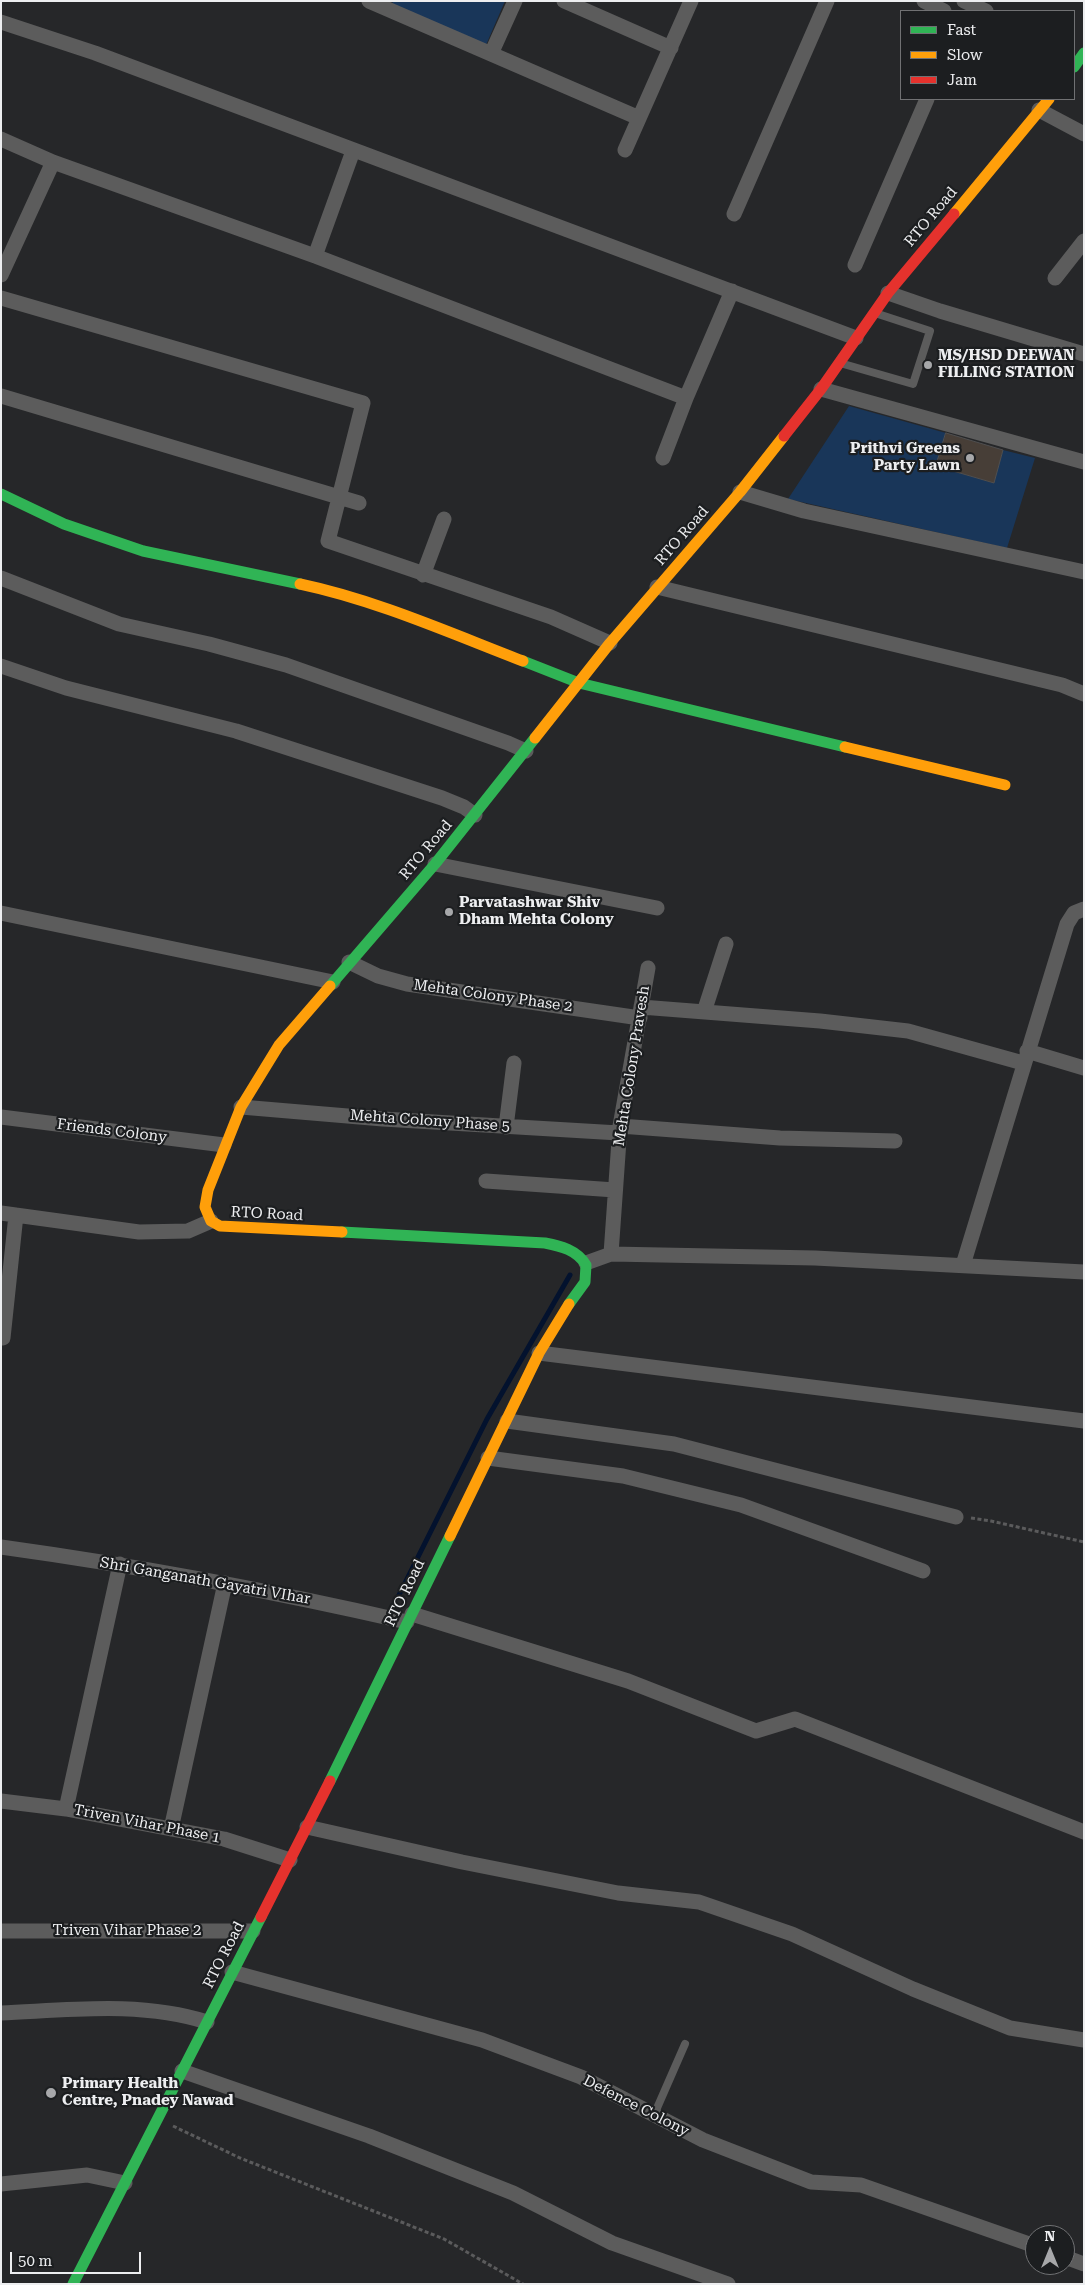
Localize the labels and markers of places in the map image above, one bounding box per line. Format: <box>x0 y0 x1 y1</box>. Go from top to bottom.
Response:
place label: MS/HSD DEEWAN FILLING STATION <box>938 347 1075 382</box>
marker: MS/HSD DEEWAN FILLING STATION <box>922 359 934 371</box>
place label: Prithvi Greens Party Lawn <box>850 440 960 475</box>
marker: Prithvi Greens Party Lawn <box>964 452 976 464</box>
place label: Parvatashwar Shiv Dham Mehta Colony <box>459 894 614 929</box>
marker: Parvatashwar Shiv Dham Mehta Colony <box>443 906 455 918</box>
place label: Primary Health Centre, Pnadey Nawad <box>62 2075 234 2110</box>
marker: Primary Health Centre, Pnadey Nawad <box>44 2086 58 2100</box>

